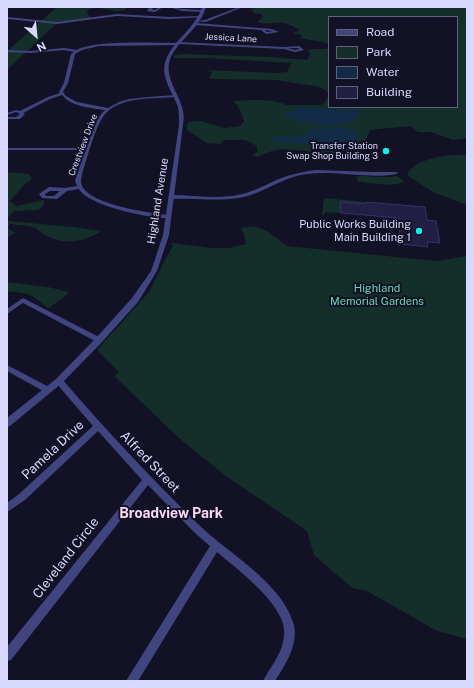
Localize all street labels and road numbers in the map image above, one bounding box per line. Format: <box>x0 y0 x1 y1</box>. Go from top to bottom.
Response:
street label: Jessica Lane <box>205 31 257 45</box>
street label: Crestview Drive <box>66 113 100 177</box>
street label: Highland Avenue <box>145 157 171 245</box>
street label: Pamela Drive <box>19 417 87 483</box>
street label: Alfred Street <box>117 428 183 496</box>
street label: Cleveland Circle <box>30 514 102 602</box>

